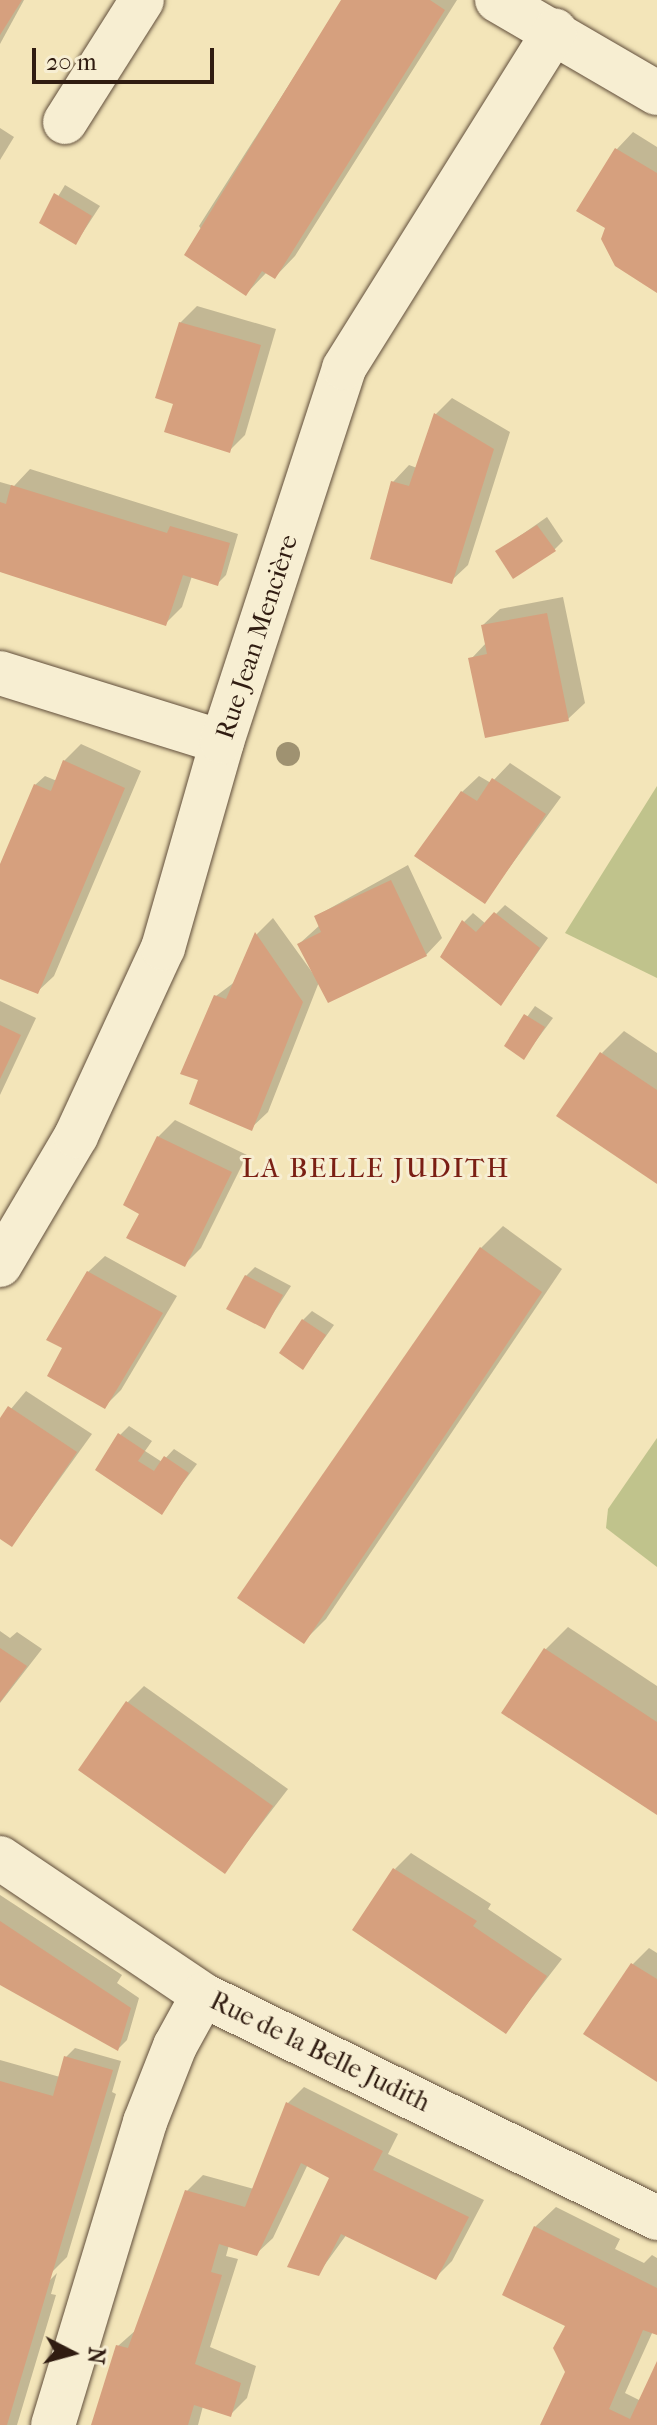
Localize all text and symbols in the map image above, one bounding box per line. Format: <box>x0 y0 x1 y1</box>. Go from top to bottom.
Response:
scale bar <box>36 32 218 82</box>
text: 20 m <box>46 48 97 76</box>
street label: Rue Jean Mencière <box>209 531 305 743</box>
district label: LA BELLE JUDITH <box>242 1151 510 1185</box>
street label: Rue de la Belle Judith <box>205 1985 435 2119</box>
north arrow <box>32 2313 112 2393</box>
text: N <box>82 2346 110 2365</box>

